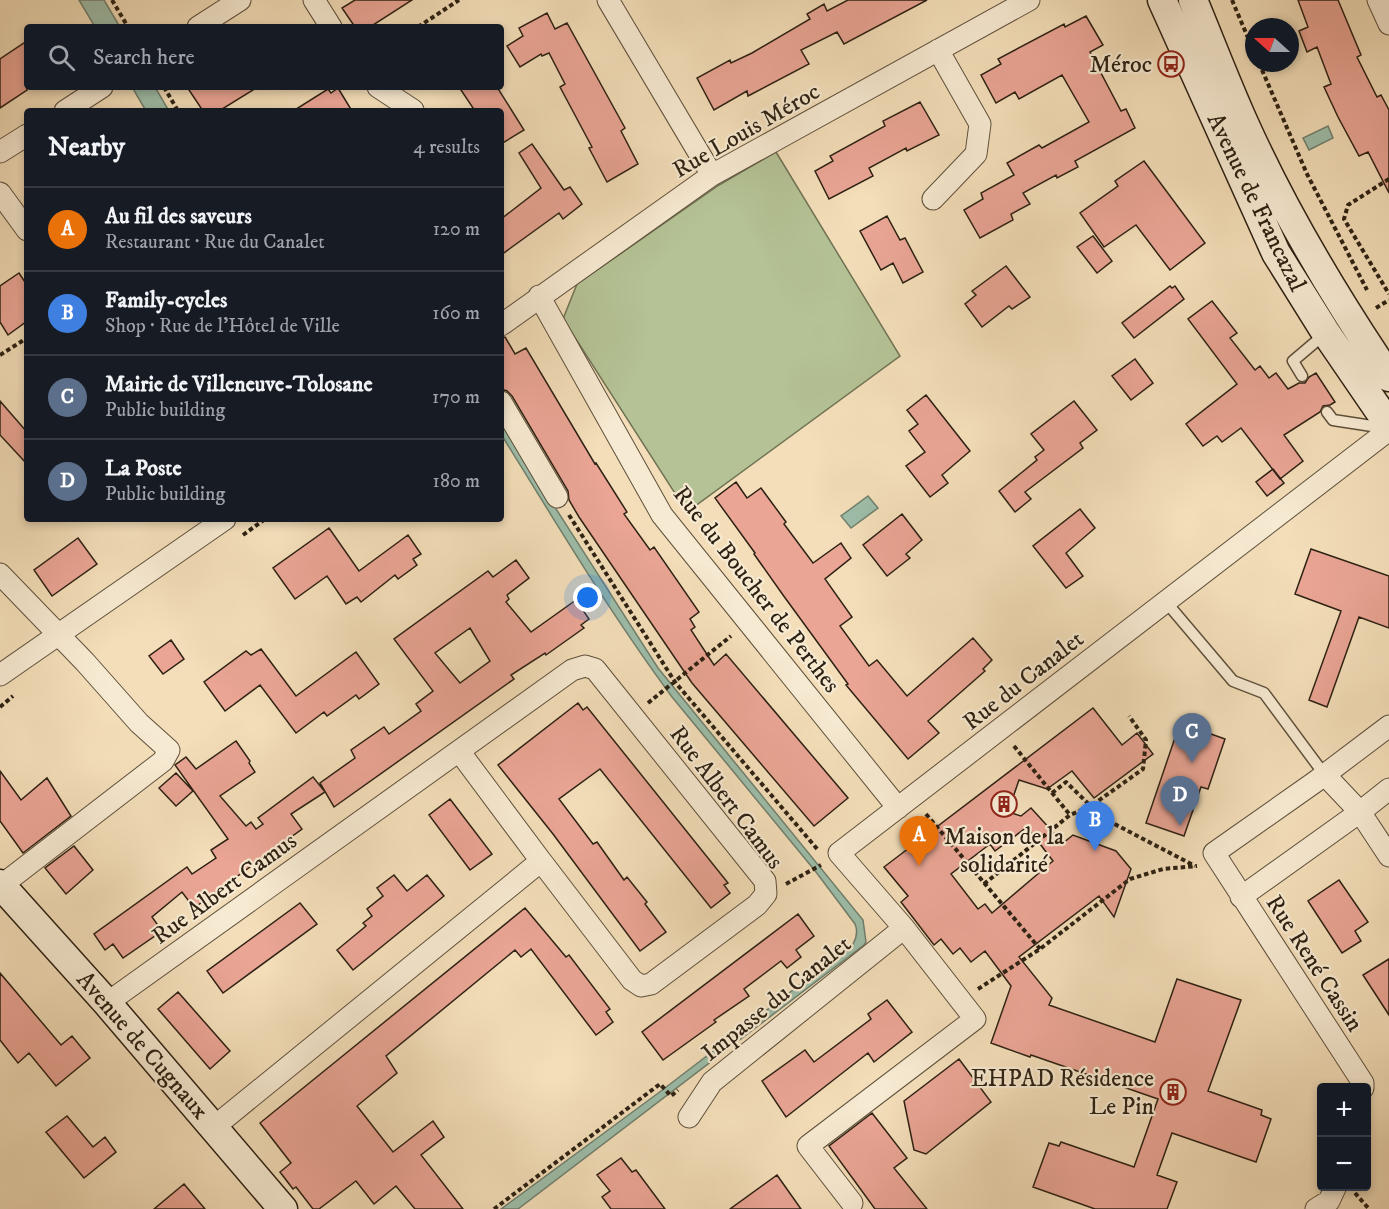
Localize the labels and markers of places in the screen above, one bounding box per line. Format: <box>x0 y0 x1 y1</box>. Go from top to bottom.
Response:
bus stop icon: Méroc <box>1156 49 1186 79</box>
place label: Méroc <box>1090 50 1152 80</box>
pin: C <box>1172 714 1212 763</box>
pin: D <box>1160 776 1200 826</box>
building icon: Maison de la solidarité <box>989 789 1019 819</box>
pin: B <box>1076 802 1114 851</box>
pin: A <box>900 816 938 866</box>
place label: Maison de la solidarité <box>944 822 1065 880</box>
place label: EHPAD Résidence Le Pin <box>971 1064 1154 1122</box>
building icon: EHPAD Résidence Le Pin <box>1158 1077 1188 1107</box>

